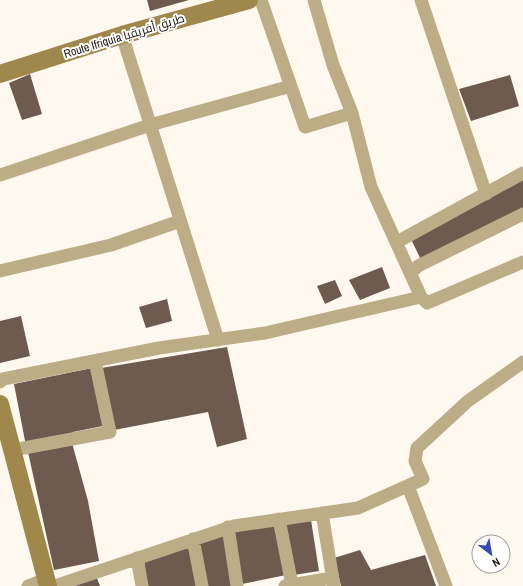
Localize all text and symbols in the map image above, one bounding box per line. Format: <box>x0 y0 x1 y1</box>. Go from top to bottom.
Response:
street label: Route Ifriquia طريق أفريقيا <box>62 10 186 62</box>
north arrow <box>471 534 511 574</box>
text: N <box>490 555 503 570</box>

